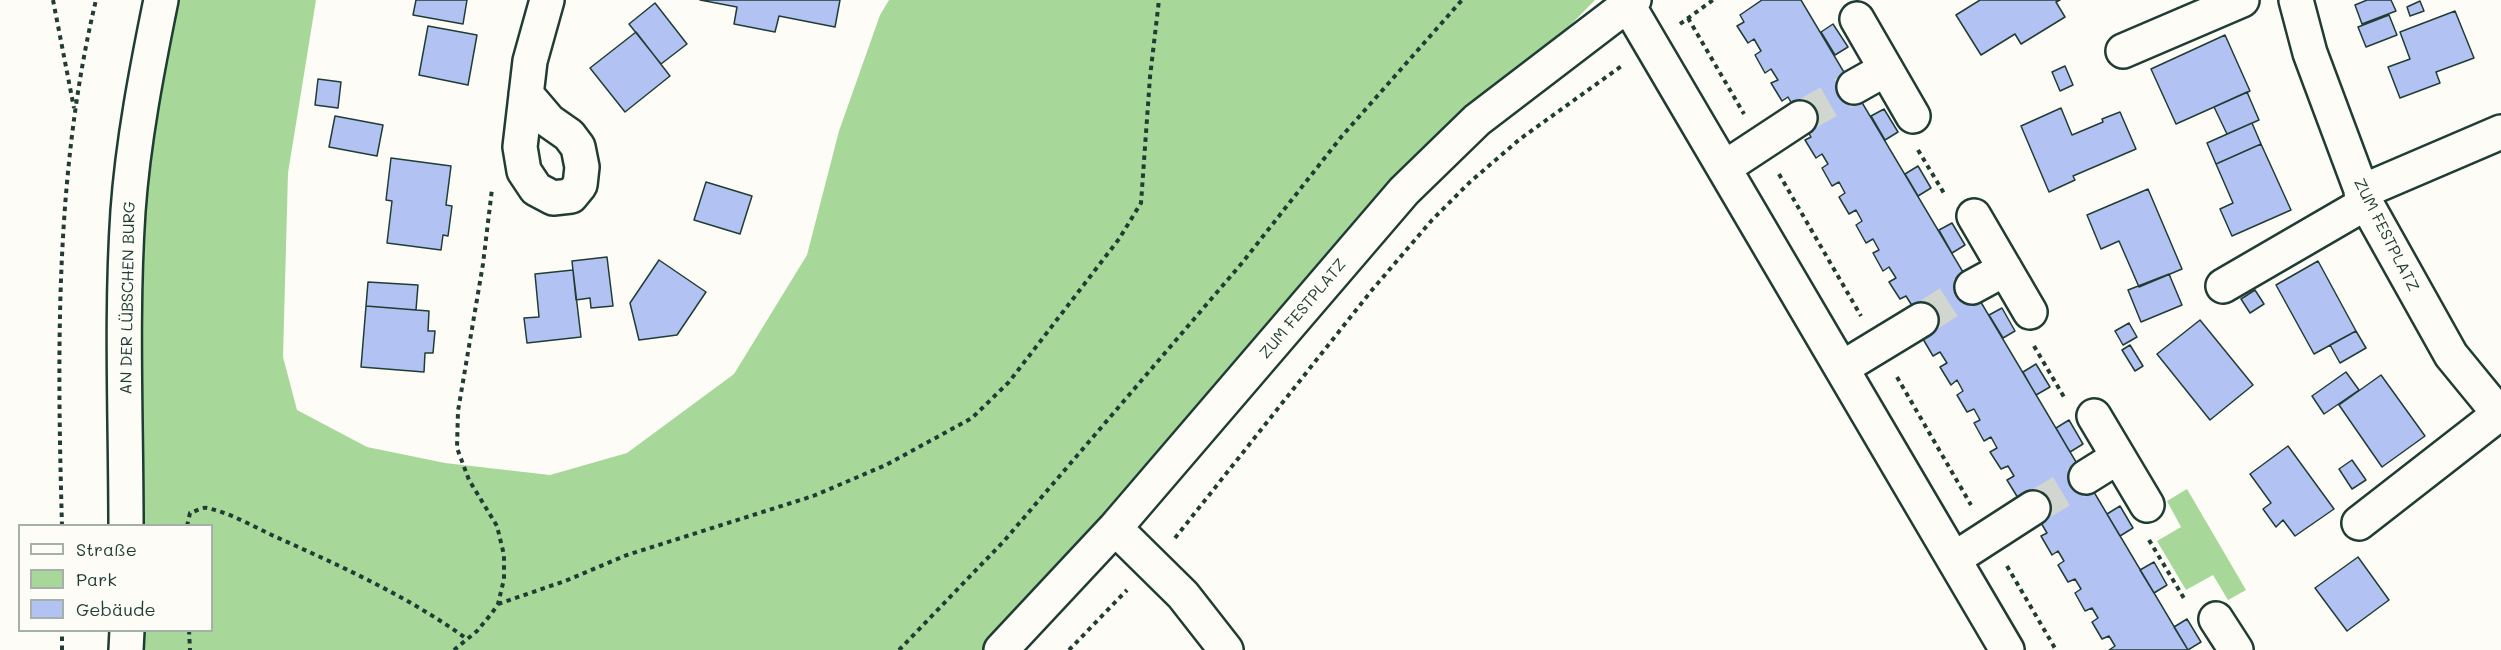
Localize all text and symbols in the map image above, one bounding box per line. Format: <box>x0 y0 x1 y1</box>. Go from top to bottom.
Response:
street label: ZUM FESTPLATZ <box>2349 175 2423 295</box>
street label: AN DER LÜBSCHEN BURG <box>117 201 139 395</box>
street label: ZUM FESTPLATZ <box>1256 255 1350 363</box>
legend <box>18 524 213 632</box>
text: Straße <box>76 537 137 561</box>
text: Park <box>76 567 117 591</box>
text: Gebäude <box>76 597 156 621</box>

